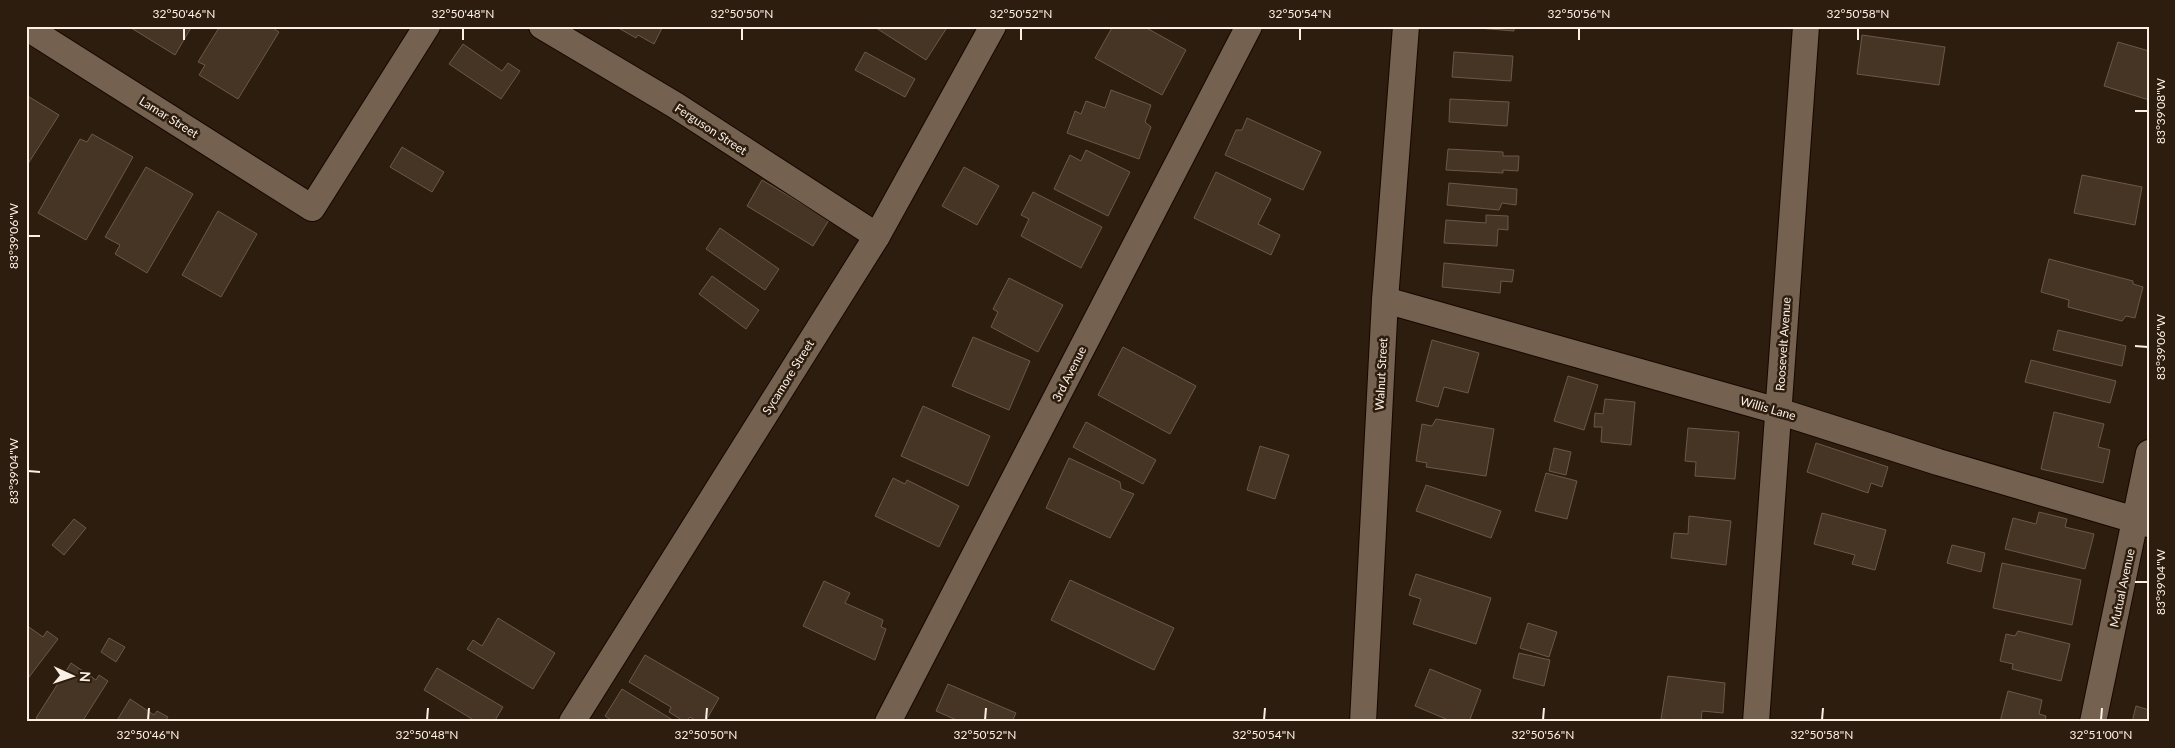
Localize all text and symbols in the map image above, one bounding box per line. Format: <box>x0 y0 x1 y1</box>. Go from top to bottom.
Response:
text: 32°50'46"N <box>153 6 215 21</box>
text: 32°50'48"N <box>432 6 494 21</box>
text: 32°50'50"N <box>711 6 773 21</box>
text: 32°50'52"N <box>990 6 1052 21</box>
text: 32°50'54"N <box>1269 6 1331 21</box>
text: 32°50'56"N <box>1548 6 1610 21</box>
text: 32°50'58"N <box>1827 6 1889 21</box>
text: 83°39'08"W <box>2153 77 2168 144</box>
street label: Lamar Street <box>137 93 202 141</box>
street label: Ferguson Street <box>672 100 751 158</box>
text: 83°39'06"W <box>6 202 21 269</box>
street label: Roosevelt Avenue <box>1772 297 1794 391</box>
text: 83°39'06"W <box>2153 313 2168 380</box>
street label: Sycamore Street <box>759 336 817 417</box>
street label: Walnut Street <box>1372 337 1390 411</box>
street label: 3rd Avenue <box>1049 344 1089 404</box>
street label: Willis Lane <box>1738 393 1798 423</box>
text: 83°39'04"W <box>6 437 21 504</box>
street label: Mutual Avenue <box>2106 547 2138 629</box>
text: 83°39'04"W <box>2153 548 2168 615</box>
north arrow <box>48 650 98 700</box>
text: N <box>77 671 94 683</box>
text: 32°50'46"N <box>117 727 179 742</box>
text: 32°50'48"N <box>396 727 458 742</box>
text: 32°50'50"N <box>675 727 737 742</box>
text: 32°50'52"N <box>954 727 1016 742</box>
text: 32°50'54"N <box>1233 727 1295 742</box>
text: 32°50'56"N <box>1512 727 1574 742</box>
text: 32°50'58"N <box>1791 727 1853 742</box>
text: 32°51'00"N <box>2070 727 2132 742</box>

